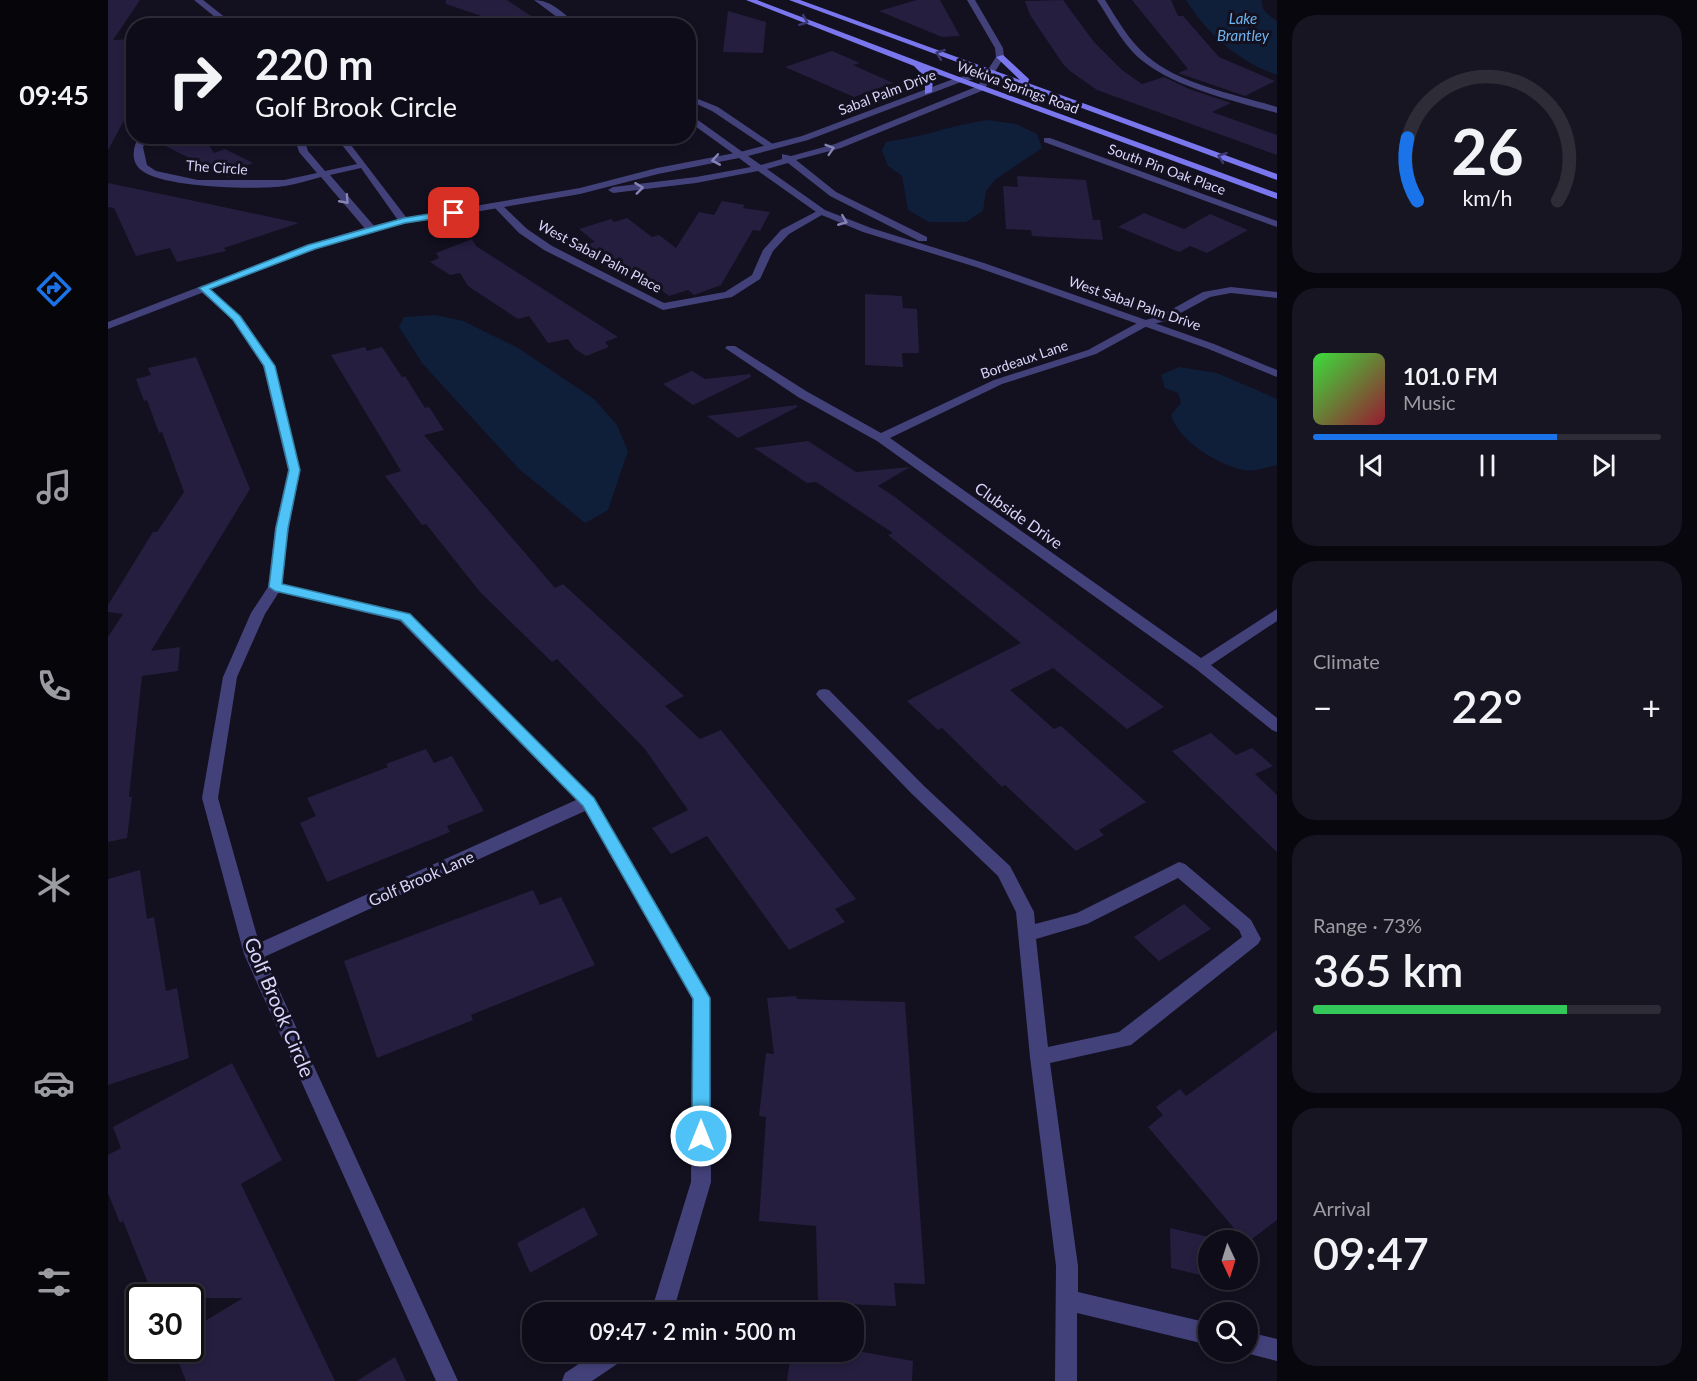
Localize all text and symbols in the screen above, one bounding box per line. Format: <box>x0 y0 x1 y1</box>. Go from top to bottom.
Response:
water label: Lake Brantley <box>1217 9 1270 44</box>
one-way arrow <box>798 14 809 26</box>
text: 220 m <box>255 39 373 89</box>
icon: right <box>156 42 234 120</box>
one-way arrow <box>935 49 946 61</box>
street label: Wekiva Springs Road <box>955 57 1081 117</box>
street label: Sabal Palm Drive <box>836 66 938 118</box>
text: 09:45 <box>19 78 89 111</box>
text: Golf Brook Circle <box>255 90 457 123</box>
text: 26 <box>1451 113 1523 188</box>
street label: South Pin Oak Place <box>1106 140 1228 198</box>
one-way arrow <box>824 144 835 156</box>
one-way arrow <box>1217 151 1228 164</box>
one-way arrow <box>711 153 721 166</box>
street label: The Circle <box>186 156 248 178</box>
one-way arrow <box>634 182 643 194</box>
text: km/h <box>1462 185 1512 211</box>
pin <box>428 187 479 238</box>
one-way arrow <box>338 193 349 204</box>
icon: arrive <box>437 196 470 229</box>
one-way arrow <box>837 213 848 226</box>
street label: West Sabal Palm Place <box>535 216 665 296</box>
icon: directions <box>33 268 75 310</box>
street label: West Sabal Palm Drive <box>1067 272 1203 334</box>
street label: Bordeaux Lane <box>978 336 1070 382</box>
text: 101.0 FM <box>1403 363 1498 390</box>
text: Music <box>1403 390 1456 414</box>
icon: previous <box>1355 449 1388 482</box>
icon: pause <box>1471 449 1504 482</box>
icon: next <box>1587 449 1620 482</box>
icon: music <box>33 466 75 508</box>
street label: Clubside Drive <box>971 478 1067 552</box>
text: Climate <box>1313 649 1380 673</box>
icon: phone <box>33 665 75 707</box>
text: 22° <box>1452 679 1522 733</box>
text: − <box>1313 687 1332 727</box>
text: + <box>1642 687 1661 727</box>
street label: Golf Brook Lane <box>365 846 477 910</box>
icon: climate <box>33 864 75 906</box>
text: Range · 73% <box>1313 913 1422 937</box>
street label: Golf Brook Circle <box>240 933 320 1081</box>
text: 365 km <box>1313 943 1463 997</box>
icon: car <box>33 1062 75 1104</box>
position arrow <box>669 1104 733 1168</box>
text: Arrival <box>1313 1196 1371 1220</box>
text: 09:47 <box>1313 1226 1429 1280</box>
north arrow <box>1198 1230 1258 1290</box>
map controls <box>1198 1230 1258 1362</box>
icon: filters <box>33 1261 75 1303</box>
speed limit sign: 30 <box>126 1284 204 1362</box>
button: search <box>1198 1302 1258 1362</box>
text: 09:47 · 2 min · 500 m <box>590 1318 796 1345</box>

